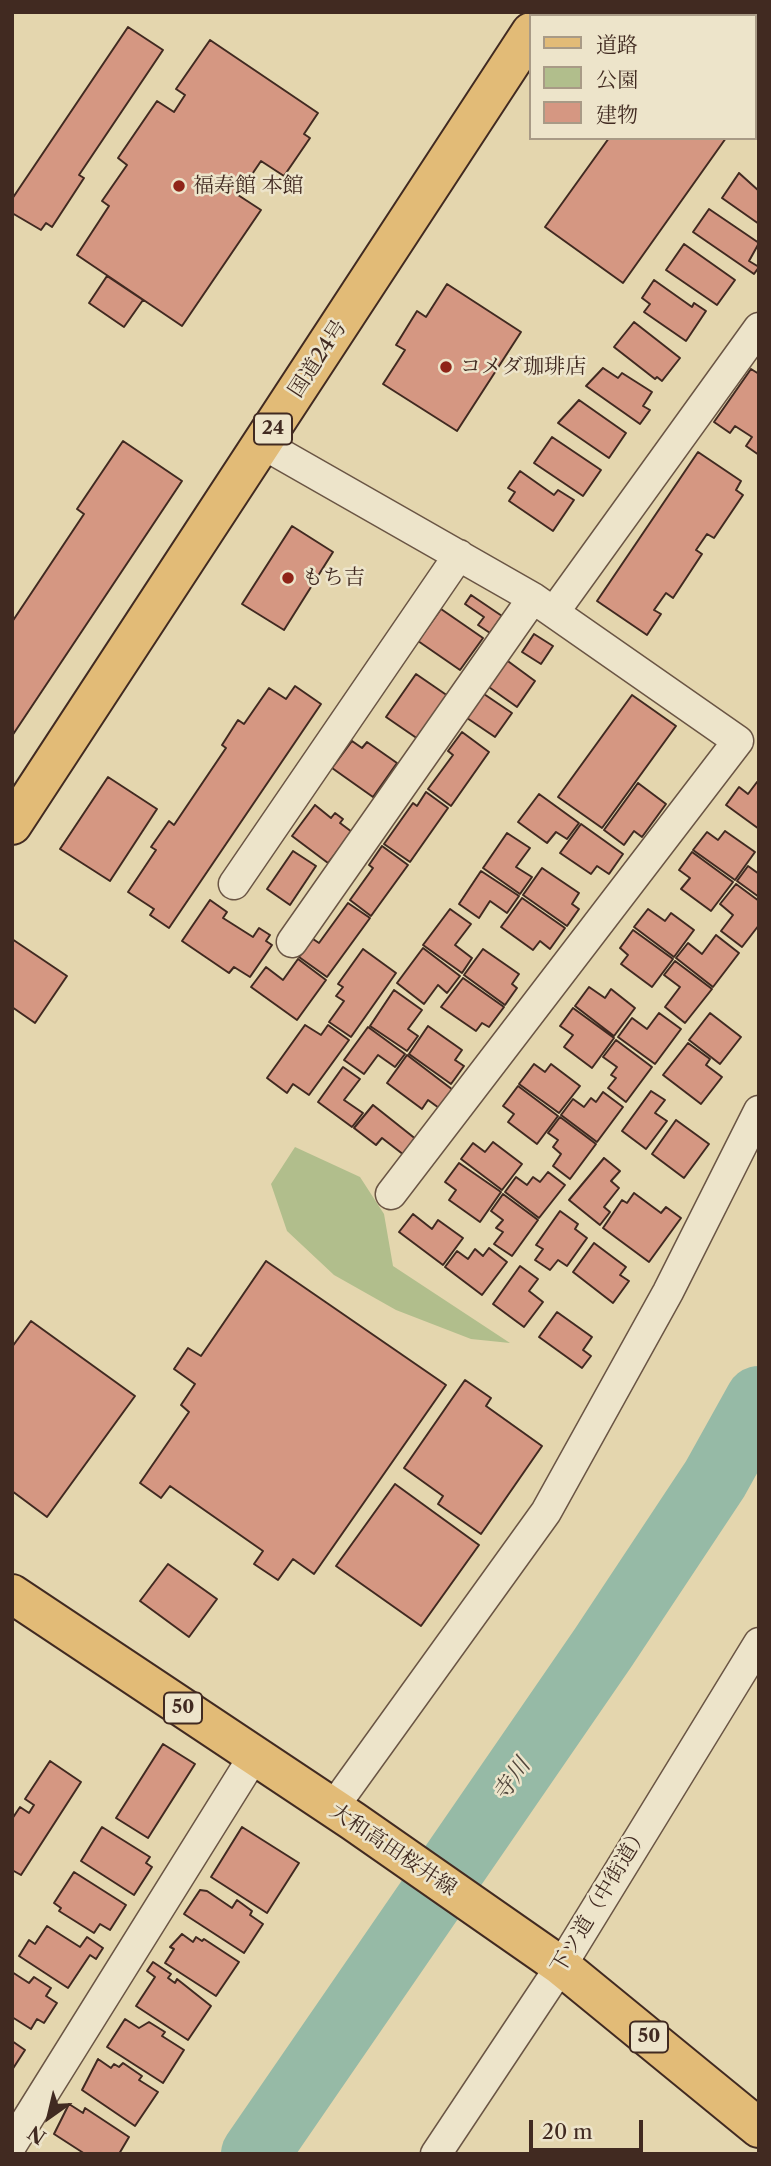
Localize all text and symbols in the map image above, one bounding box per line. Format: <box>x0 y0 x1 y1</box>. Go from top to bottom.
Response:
legend <box>530 14 757 140</box>
text: 道路 <box>596 32 638 57</box>
text: 公園 <box>596 67 638 92</box>
text: 建物 <box>596 102 638 127</box>
place label: 福寿館 本館 <box>193 173 304 199</box>
marker: 福寿館 本館 <box>171 178 187 194</box>
street label: 国道24号 <box>284 316 352 402</box>
place label: コメダ珈琲店 <box>460 354 586 380</box>
marker: コメダ珈琲店 <box>438 359 454 375</box>
road number: 24 <box>254 414 292 444</box>
place label: もち吉 <box>302 565 365 591</box>
marker: もち吉 <box>280 570 296 586</box>
road number: 50 <box>164 1692 202 1724</box>
water label: 寺川 <box>488 1753 536 1807</box>
street label: 大和高田桜井線 <box>325 1798 461 1902</box>
street label: 下ツ道（中街道） <box>546 1822 654 1978</box>
road number: 50 <box>630 2022 668 2052</box>
north arrow <box>14 2082 84 2152</box>
scale bar <box>533 2106 647 2150</box>
text: 20 m <box>542 2119 593 2144</box>
text: N <box>24 2121 50 2149</box>

